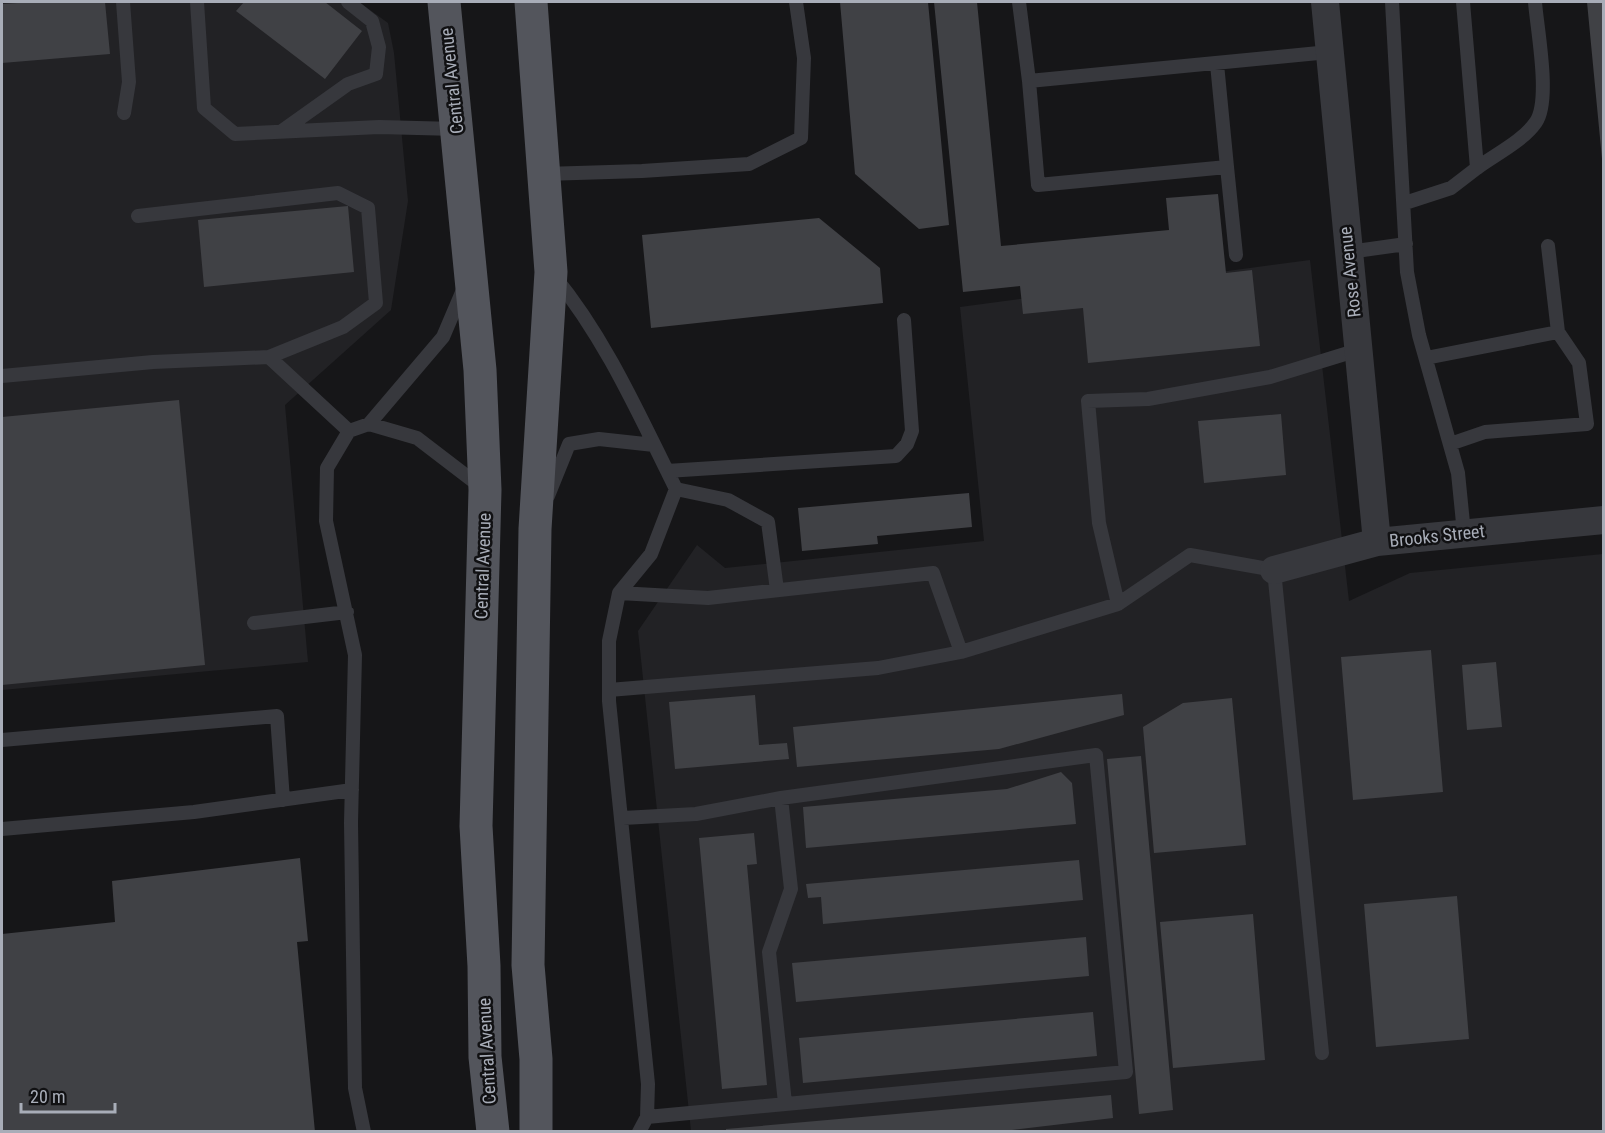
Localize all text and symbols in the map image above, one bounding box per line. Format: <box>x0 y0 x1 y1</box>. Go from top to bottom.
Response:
street label: Central Avenue <box>435 27 468 135</box>
street label: Rose Avenue <box>1334 226 1365 318</box>
street label: Central Avenue <box>470 512 495 620</box>
street label: Brooks Street <box>1388 520 1486 551</box>
street label: Central Avenue <box>473 997 500 1105</box>
scale bar <box>21 1076 116 1114</box>
text: 20 m <box>30 1086 65 1107</box>

